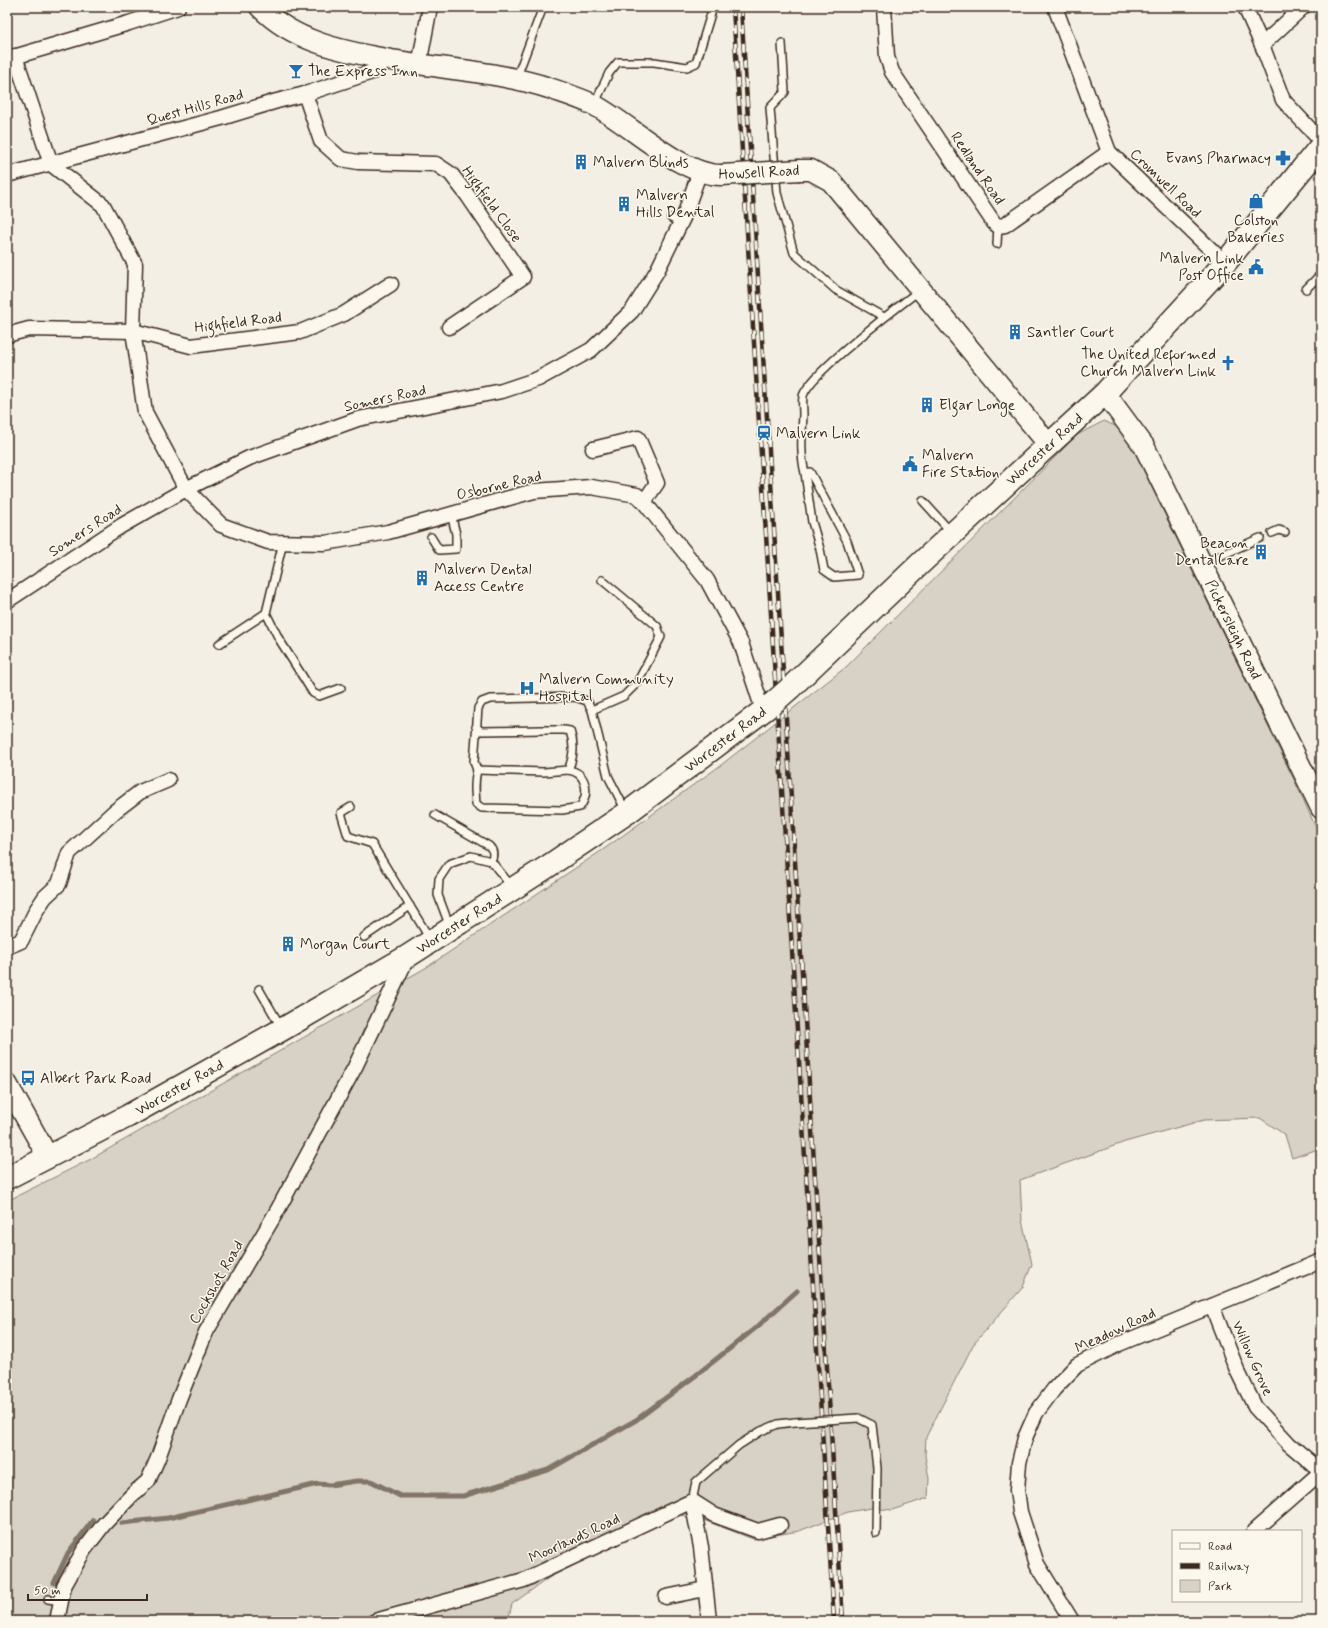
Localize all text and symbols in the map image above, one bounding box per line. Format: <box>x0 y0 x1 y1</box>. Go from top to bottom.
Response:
bar icon: The Express Inn <box>287 62 305 80</box>
place label: The Express Inn <box>308 62 418 82</box>
street label: Quest Hills Road <box>145 85 246 131</box>
street label: Redland Road <box>945 128 1009 209</box>
street label: Cromwell Road <box>1125 144 1206 223</box>
place label: Evans Pharmacy <box>1165 149 1271 169</box>
pharmacy icon: Evans Pharmacy <box>1274 149 1292 167</box>
building icon: Malvern Blinds <box>572 153 590 171</box>
place label: Malvern Blinds <box>593 153 689 173</box>
street label: Howsell Road <box>718 161 800 185</box>
street label: Highfield Close <box>456 162 526 248</box>
place label: Malvern Hills Dental <box>636 186 715 223</box>
shop icon: Colston Bakeries <box>1247 192 1265 210</box>
building icon: Malvern Hills Dental <box>615 195 633 213</box>
place label: Colston Bakeries <box>1228 211 1285 248</box>
place label: Malvern Link Post Office <box>1160 249 1245 286</box>
public building icon: Malvern Link Post Office <box>1247 258 1265 276</box>
street label: Highfield Road <box>193 308 283 339</box>
building icon: Santler Court <box>1006 323 1024 341</box>
place label: Santler Court <box>1027 323 1114 343</box>
place label: The United Reformed Church Malvern Link <box>1080 345 1217 382</box>
church icon: The United Reformed Church Malvern Link <box>1219 354 1237 372</box>
street label: Somers Road <box>342 381 428 417</box>
building icon: Elgar Longe <box>918 396 936 414</box>
place label: Elgar Longe <box>939 396 1015 417</box>
street label: Worcester Road <box>1002 409 1088 491</box>
station icon: Malvern Link <box>755 424 773 442</box>
place label: Malvern Link <box>776 424 861 444</box>
place label: Malvern Fire Station <box>922 446 999 483</box>
public building icon: Malvern Fire Station <box>901 455 919 473</box>
street label: Osborne Road <box>455 466 544 505</box>
street label: Somers Road <box>45 500 126 562</box>
place label: Beacon DentalCare <box>1175 534 1249 571</box>
building icon: Beacon DentalCare <box>1252 543 1270 561</box>
place label: Malvern Dental Access Centre <box>434 560 532 597</box>
building icon: Malvern Dental Access Centre <box>413 569 431 587</box>
street label: Pickersleigh Road <box>1200 577 1266 683</box>
place label: Malvern Community Hospital <box>539 670 674 707</box>
hospital icon: Malvern Community Hospital <box>518 679 536 697</box>
street label: Worcester Road <box>681 702 771 777</box>
street label: Worcester Road <box>413 889 506 959</box>
building icon: Morgan Court <box>279 935 297 953</box>
place label: Morgan Court <box>300 935 390 956</box>
street label: Worcester Road <box>132 1055 228 1121</box>
bus stop icon: Albert Park Road <box>19 1069 37 1087</box>
place label: Albert Park Road <box>40 1069 152 1089</box>
street label: Cockshot Road <box>185 1237 249 1328</box>
street label: Meadow Road <box>1072 1303 1159 1358</box>
street label: Willow Grove <box>1227 1318 1278 1399</box>
street label: Moorlands Road <box>526 1509 623 1569</box>
legend <box>1172 1530 1302 1602</box>
text: Road <box>1208 1539 1232 1555</box>
text: Railway <box>1208 1559 1250 1575</box>
scale bar <box>28 1576 147 1602</box>
text: Park <box>1208 1579 1232 1595</box>
text: 50 m <box>34 1583 61 1599</box>

